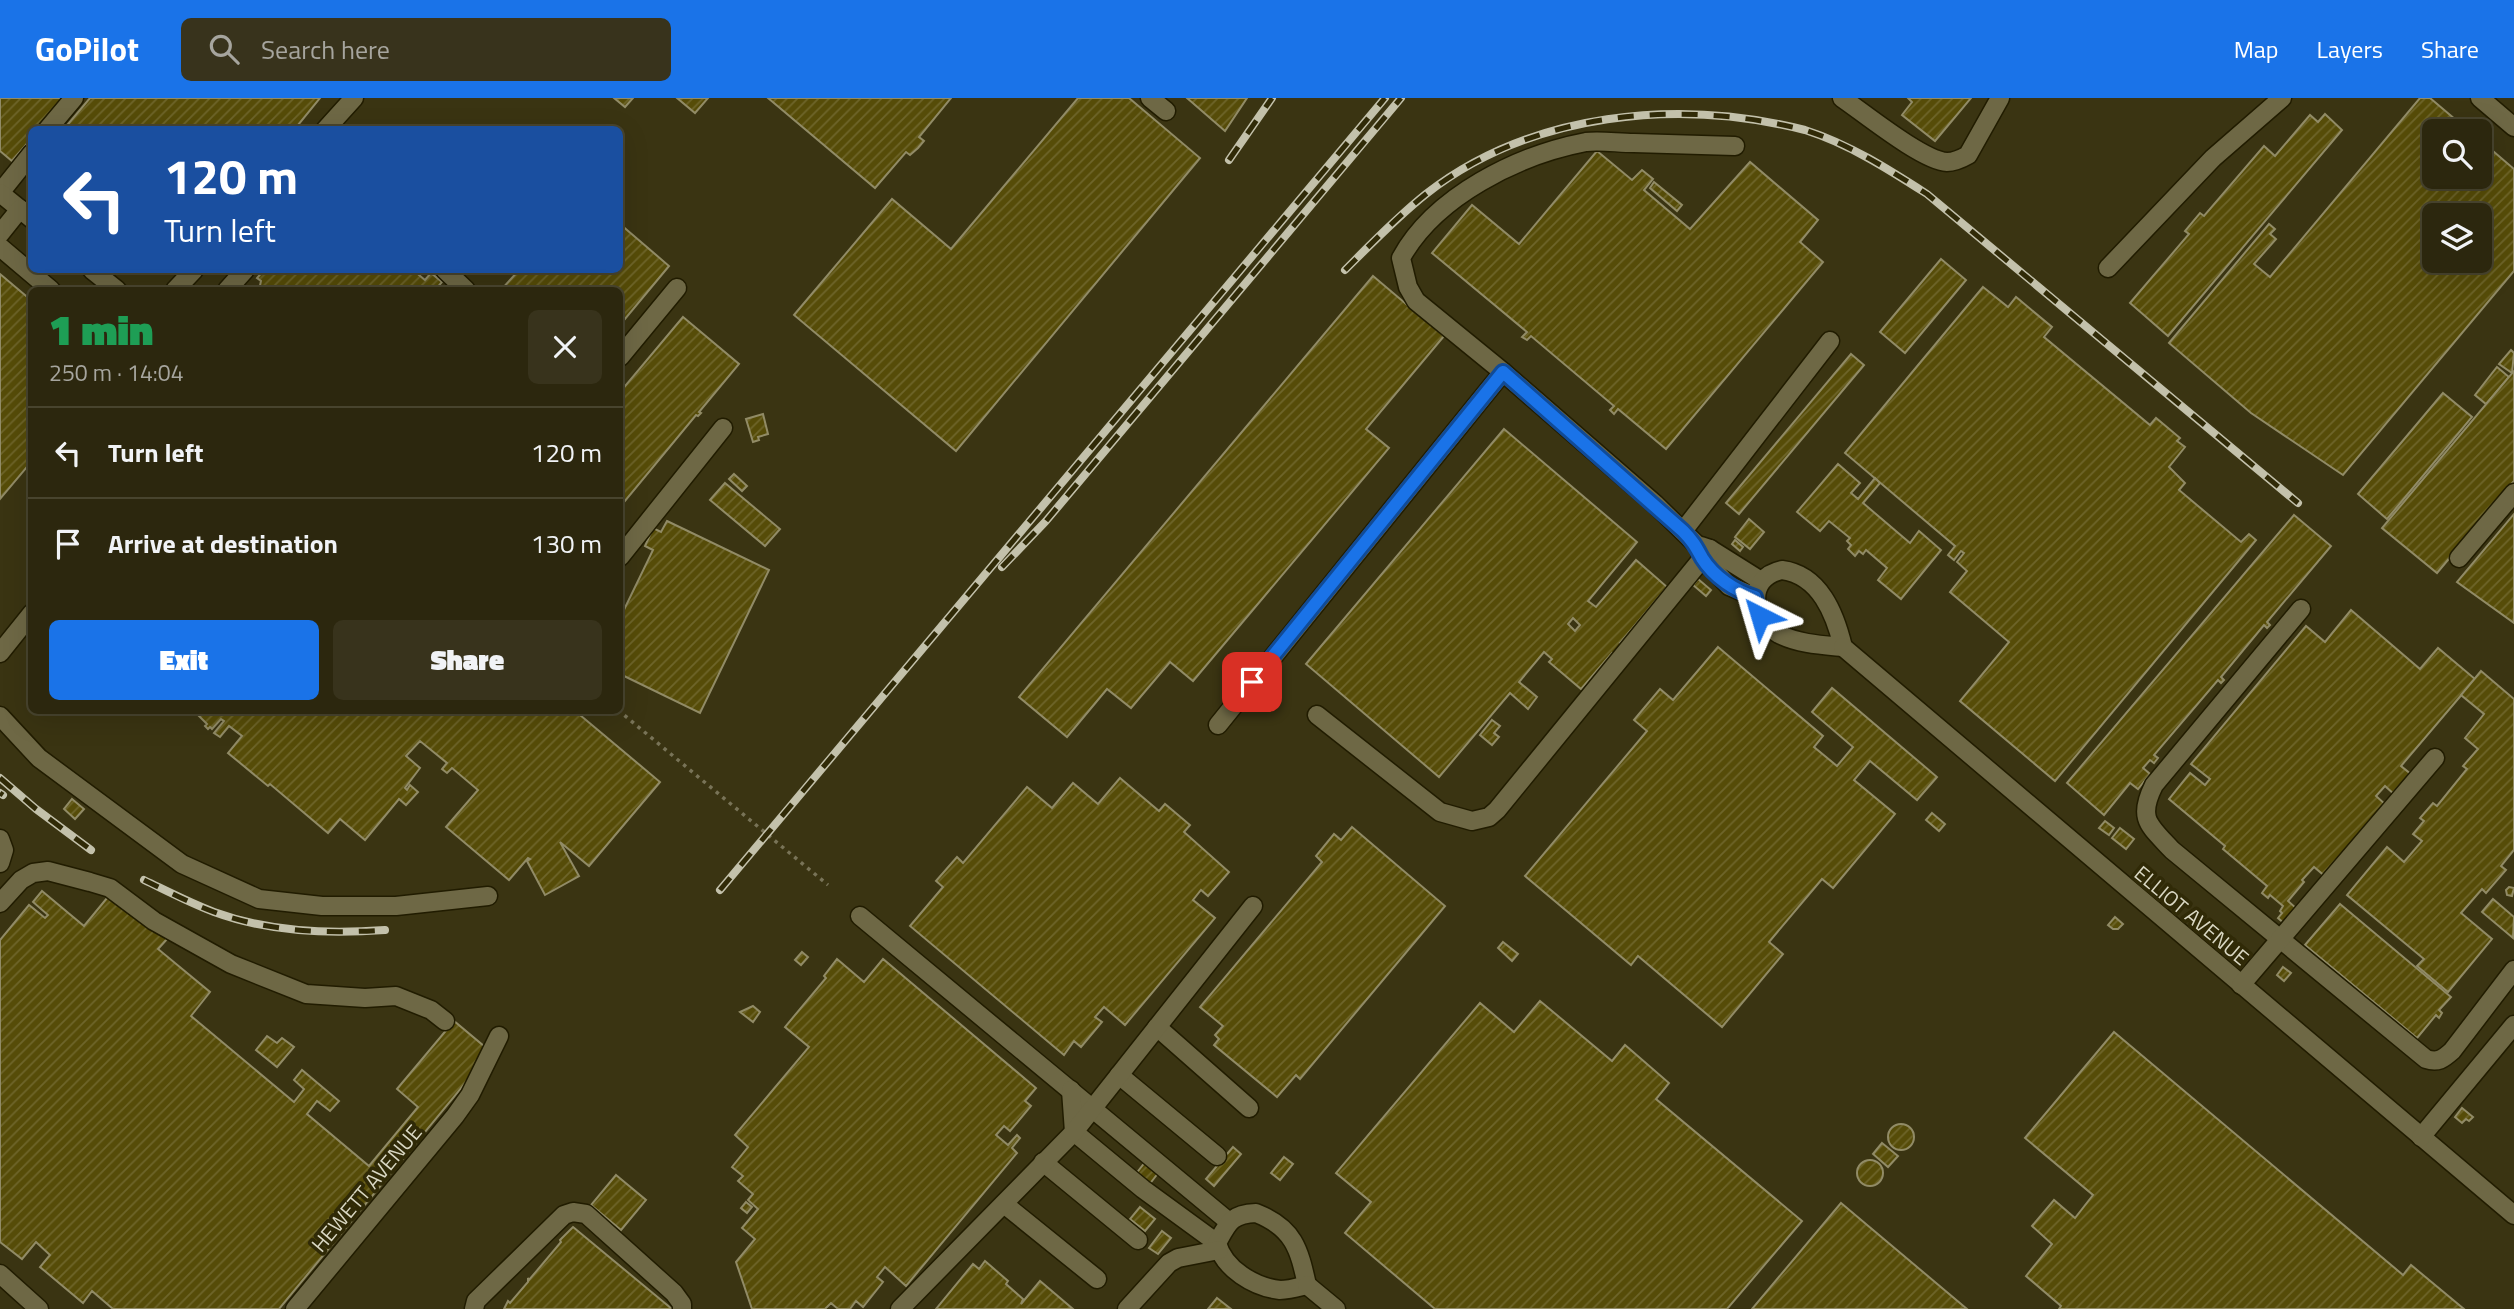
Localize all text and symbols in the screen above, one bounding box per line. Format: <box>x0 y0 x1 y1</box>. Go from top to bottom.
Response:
search box <box>181 18 671 81</box>
text: GoPilot <box>35 24 139 74</box>
icon: search <box>205 30 243 68</box>
text: Search here <box>261 30 390 69</box>
text: Map <box>2234 31 2279 67</box>
text: Layers <box>2317 31 2383 67</box>
text: Share <box>2421 31 2479 67</box>
map controls <box>2422 119 2492 273</box>
button: search <box>2422 119 2492 189</box>
text: 120 m <box>164 138 298 213</box>
icon: left <box>49 154 140 245</box>
button: layers <box>2422 203 2492 273</box>
text: Turn left <box>164 206 276 254</box>
text: 1 min <box>49 297 153 361</box>
button: close <box>528 310 602 384</box>
text: 250 m · 14:04 <box>49 355 184 390</box>
text: Turn left <box>108 433 203 472</box>
text: 120 m <box>531 433 602 472</box>
icon: left <box>49 434 87 472</box>
text: Arrive at destination <box>108 524 338 563</box>
text: 130 m <box>531 524 602 563</box>
icon: arrive <box>49 525 87 563</box>
position arrow <box>1723 579 1797 653</box>
button: Exit <box>49 620 319 700</box>
button: Share <box>333 620 602 700</box>
pin <box>1222 652 1282 712</box>
icon: arrive <box>1233 663 1271 701</box>
street label: ELLIOT AVENUE <box>2128 857 2256 973</box>
street label: HEWETT AVENUE <box>303 1117 429 1259</box>

